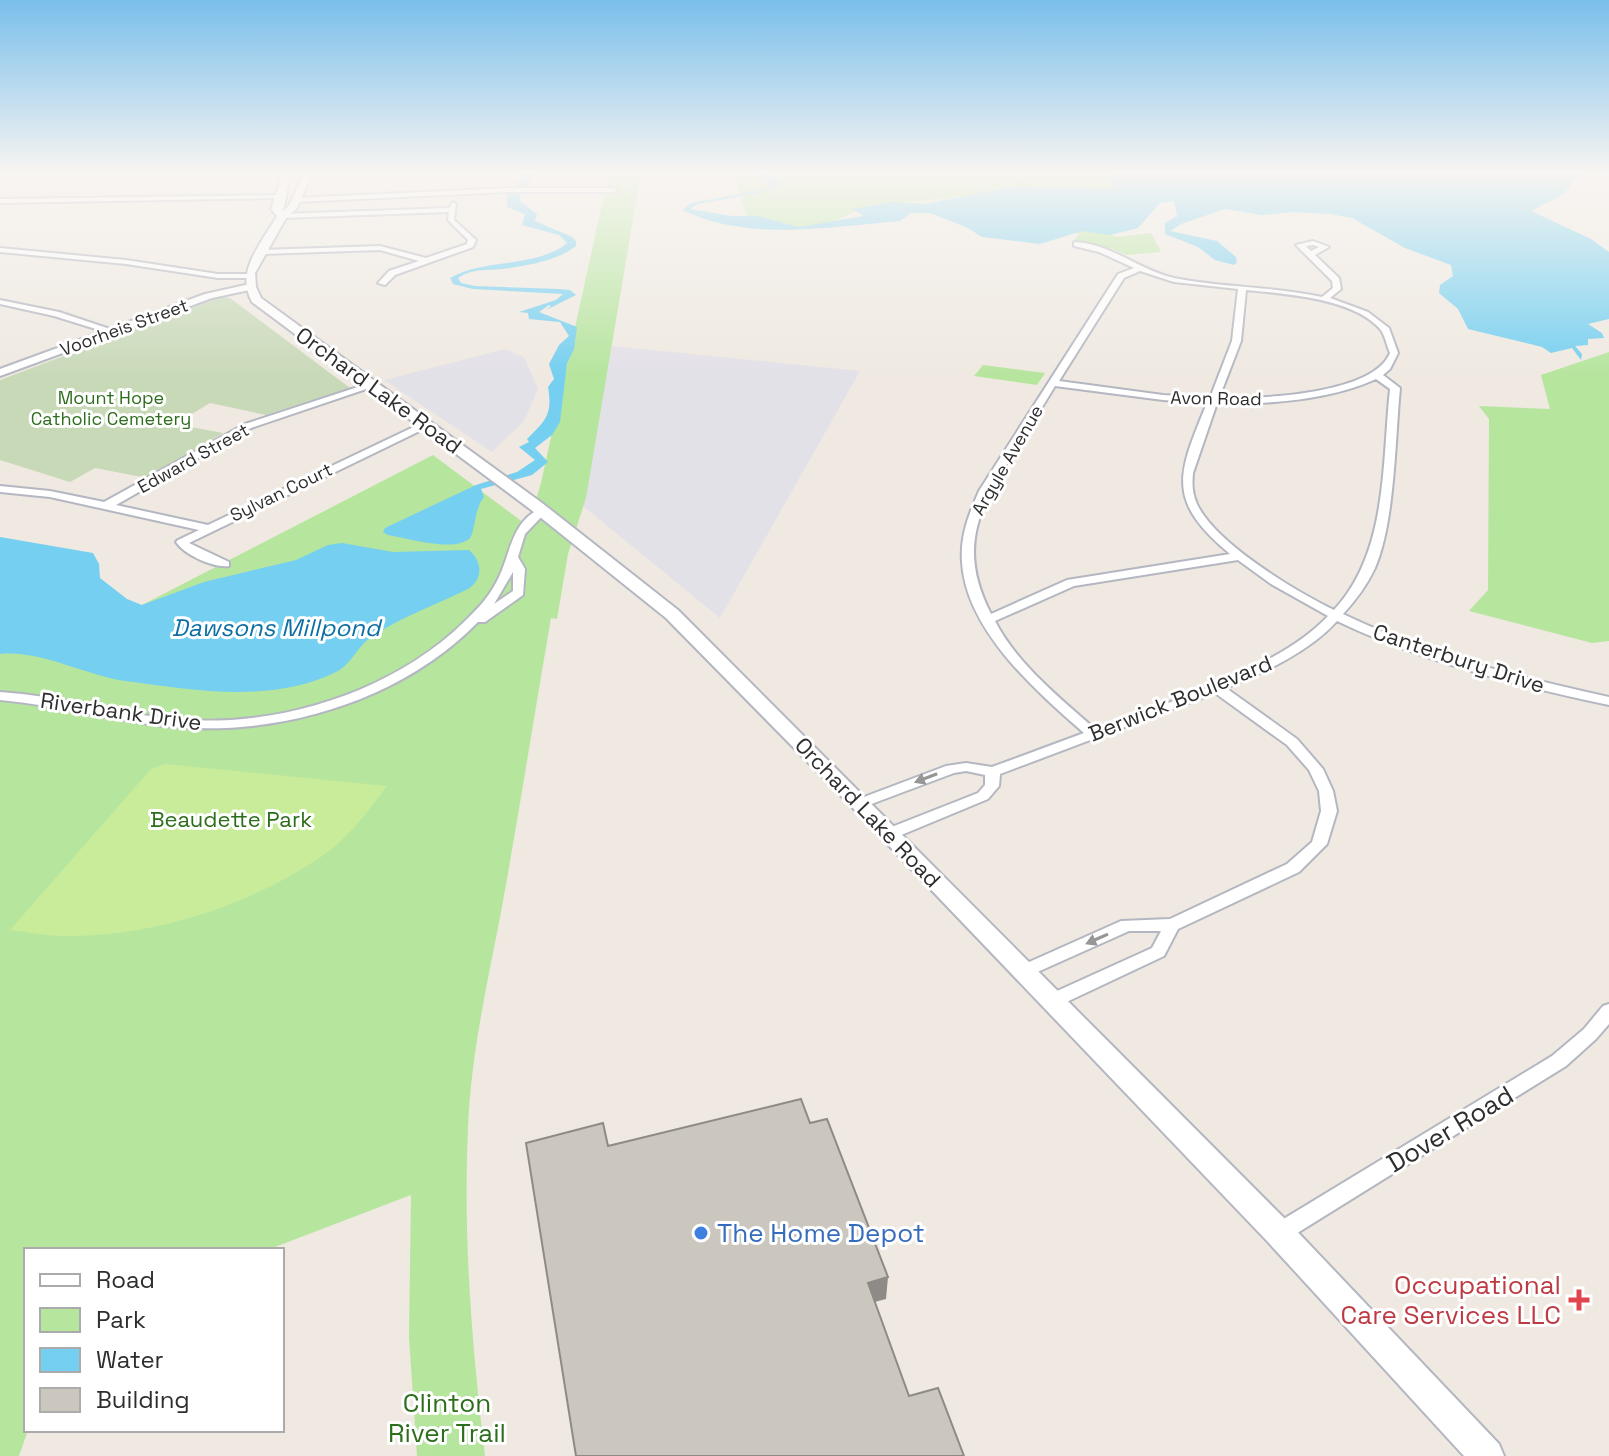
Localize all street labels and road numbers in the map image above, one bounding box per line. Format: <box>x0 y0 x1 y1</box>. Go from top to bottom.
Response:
street label: Voorheis Street <box>57 293 191 361</box>
street label: Orchard Lake Road <box>291 320 467 460</box>
street label: Avon Road <box>1170 386 1262 410</box>
street label: Argyle Avenue <box>966 401 1048 519</box>
street label: Edward Street <box>133 418 253 498</box>
street label: Sylvan Court <box>226 457 336 527</box>
street label: Canterbury Drive <box>1370 617 1548 699</box>
street label: Berwick Boulevard <box>1084 648 1276 748</box>
street label: Riverbank Drive <box>39 686 203 736</box>
street label: Orchard Lake Road <box>789 731 947 893</box>
street label: Dover Road <box>1380 1078 1520 1180</box>

